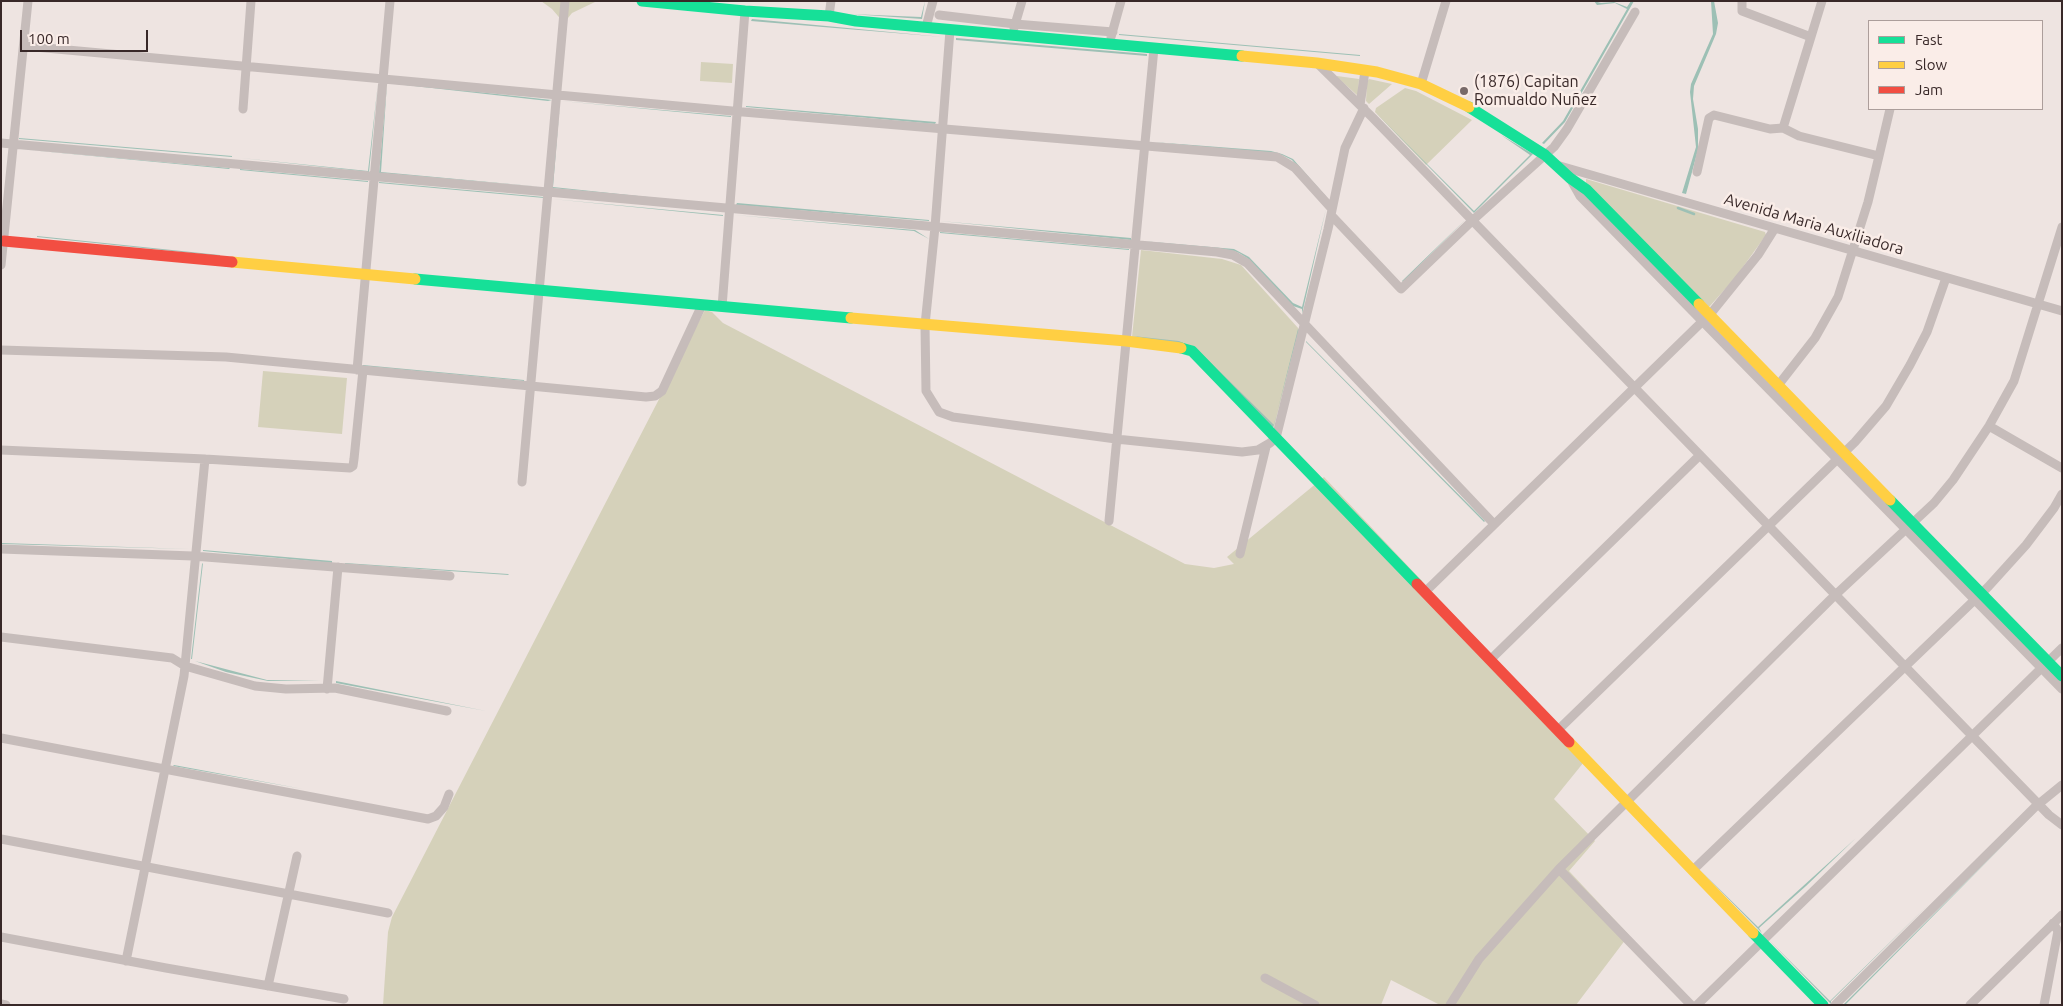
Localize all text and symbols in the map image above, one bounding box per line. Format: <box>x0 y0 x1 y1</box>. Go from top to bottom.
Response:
scale bar <box>22 20 150 52</box>
legend <box>1868 20 2043 110</box>
text: 100 m <box>28 30 70 47</box>
text: Fast <box>1915 31 1942 48</box>
text: Slow <box>1915 56 1947 73</box>
place label: (1876) Capitan Romualdo Nuñez <box>1474 72 1597 110</box>
text: Jam <box>1915 81 1943 98</box>
marker: (1876) Capitan Romualdo Nuñez <box>1458 85 1470 97</box>
street label: Avenida Maria Auxiliadora <box>1722 189 1906 259</box>

